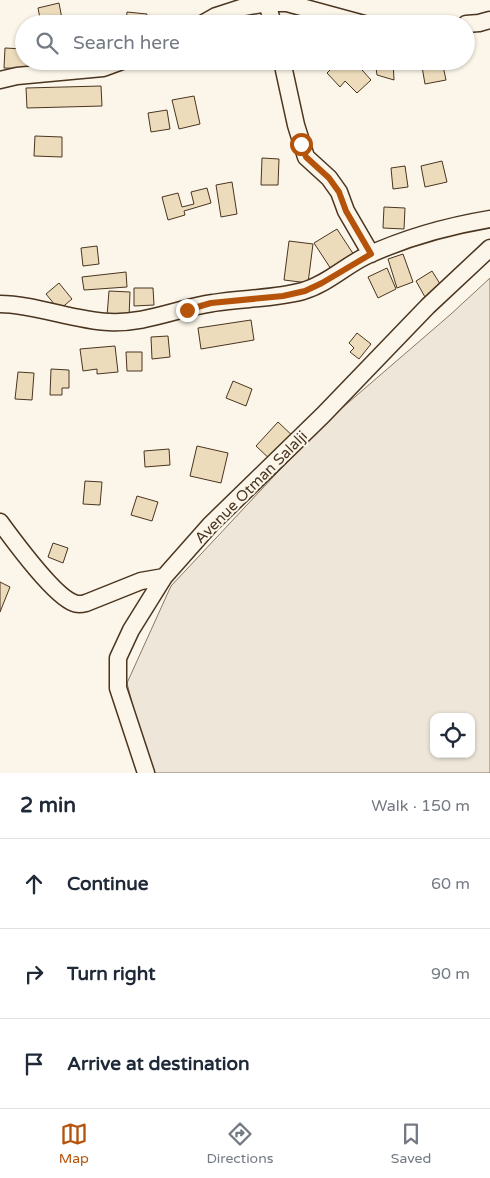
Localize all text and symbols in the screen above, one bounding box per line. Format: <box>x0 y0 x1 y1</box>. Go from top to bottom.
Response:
search box <box>15 15 475 70</box>
icon: search <box>33 29 61 57</box>
text: Search here <box>73 32 180 54</box>
route start <box>290 133 313 156</box>
route end <box>176 299 199 322</box>
street label: Avenue Otman Salalji <box>191 427 311 547</box>
map controls <box>430 713 475 758</box>
button: locate <box>430 713 475 758</box>
text: 2 min <box>20 793 76 818</box>
text: Walk · 150 m <box>371 796 470 816</box>
icon: ahead <box>20 870 48 898</box>
text: Continue <box>67 873 149 895</box>
text: 60 m <box>431 874 470 894</box>
icon: right <box>20 960 48 988</box>
text: Turn right <box>67 963 155 985</box>
text: 90 m <box>431 964 470 984</box>
icon: arrive <box>20 1050 48 1078</box>
text: Arrive at destination <box>67 1053 250 1075</box>
tab: Map <box>59 1120 89 1167</box>
tab: Directions <box>206 1120 273 1167</box>
tab: Saved <box>391 1120 431 1167</box>

